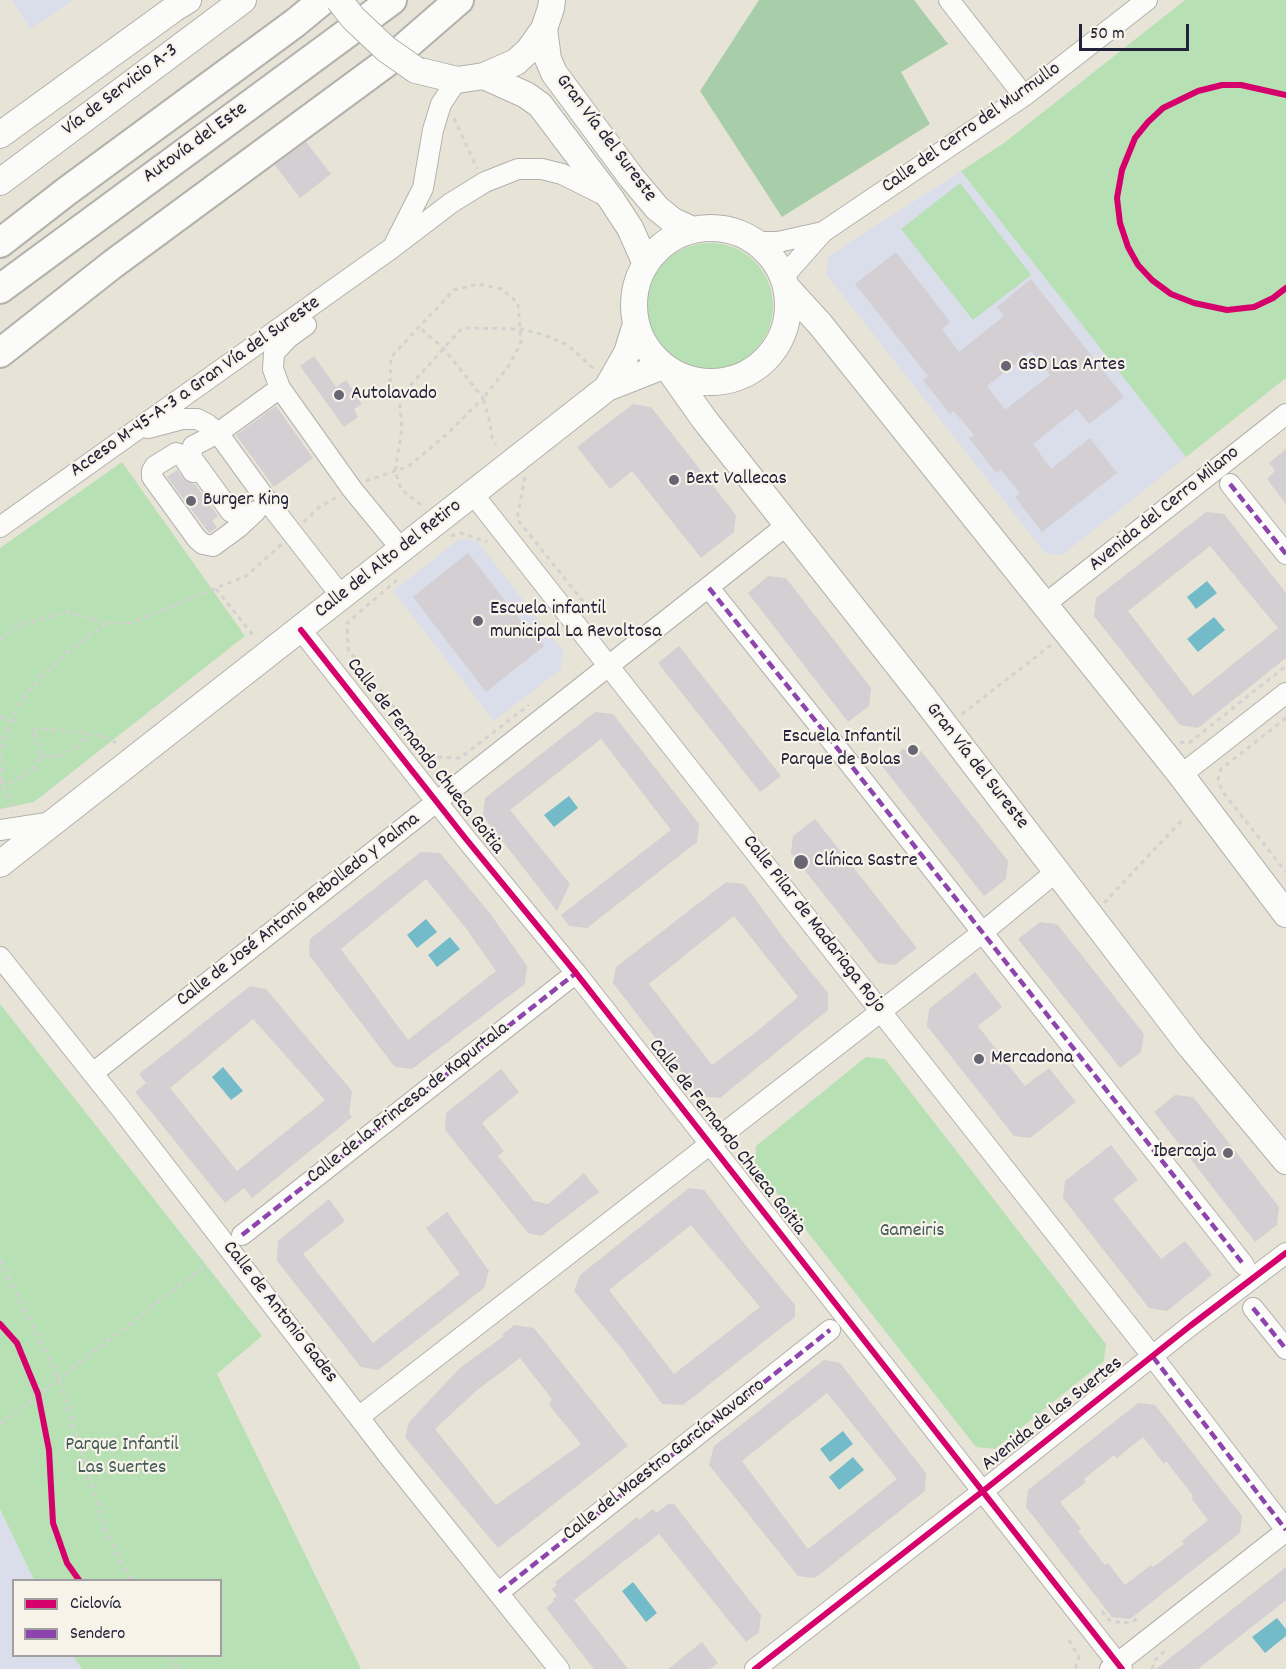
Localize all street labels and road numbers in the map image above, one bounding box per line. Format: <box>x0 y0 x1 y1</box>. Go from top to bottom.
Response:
street label: Vía de Servicio A-3 <box>58 40 184 142</box>
street label: Calle del Cerro del Murmullo <box>878 58 1066 200</box>
street label: Gran Vía del Sureste <box>549 70 661 208</box>
street label: Autovía del Este <box>139 98 253 190</box>
street label: Acceso M-45-A-3 a Gran Vía del Sureste <box>66 292 326 484</box>
street label: Avenida del Cerro Milano <box>1085 442 1245 578</box>
street label: Calle del Alto del Retiro <box>311 495 467 625</box>
street label: Calle de Fernando Chueca Goitia <box>340 654 508 860</box>
street label: Gran Vía del Sureste <box>919 699 1033 835</box>
street label: Calle de José Antonio Rebolledo y Palma <box>173 809 425 1013</box>
street label: Calle Pilar de Madariaga Rojo <box>736 831 890 1019</box>
street label: Calle de la Princesa de Kapurtala <box>303 1018 515 1190</box>
street label: Calle de Fernando Chueca Goitia <box>642 1035 810 1241</box>
street label: Calle de Antonio Gades <box>216 1237 342 1389</box>
street label: Avenida de las Suertes <box>978 1352 1128 1478</box>
street label: Calle del Maestro García Navarro <box>559 1375 771 1547</box>

